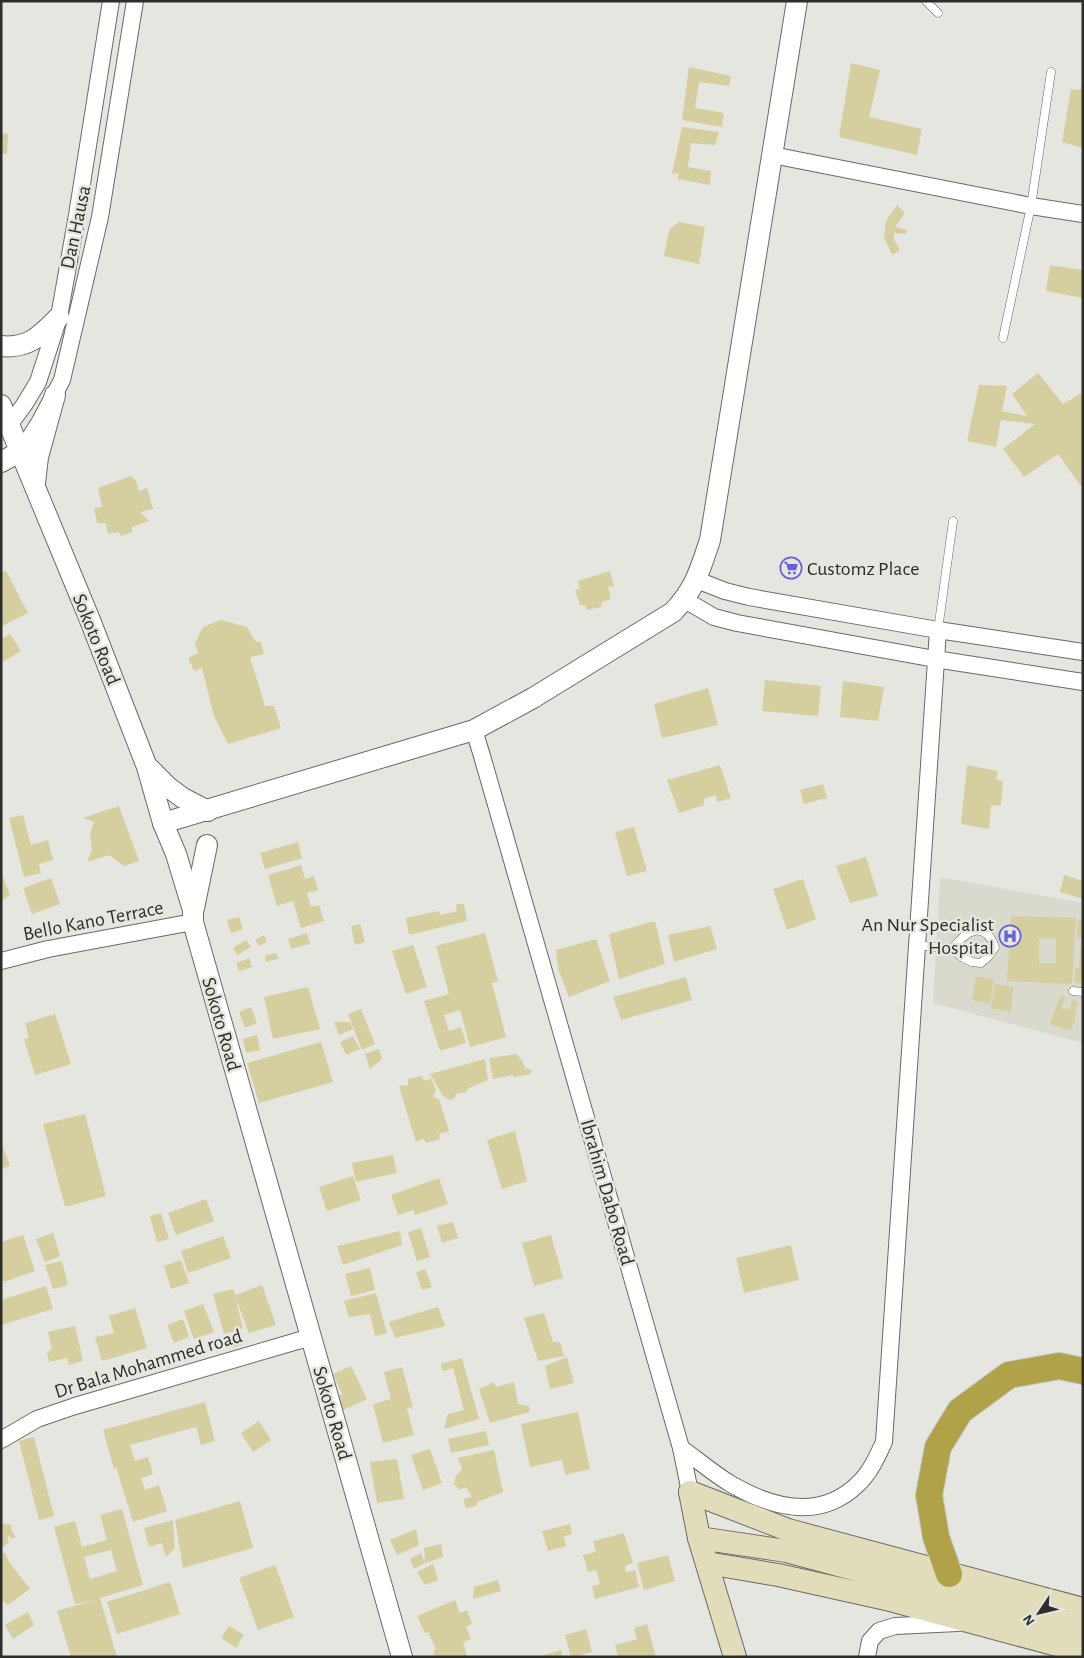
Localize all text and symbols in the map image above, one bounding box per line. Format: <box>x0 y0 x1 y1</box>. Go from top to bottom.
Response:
street label: Dan Hausa <box>57 184 95 271</box>
supermarket icon: Customz Place <box>779 556 803 580</box>
place label: Customz Place <box>807 559 919 579</box>
street label: Sokoto Road <box>69 591 123 688</box>
street label: Bello Kano Terrace <box>21 898 165 944</box>
place label: An Nur Specialist Hospital <box>862 915 995 958</box>
hospital icon: An Nur Specialist Hospital <box>998 924 1022 948</box>
street label: Sokoto Road <box>198 975 244 1073</box>
street label: Ibrahim Dabo Road <box>577 1117 637 1268</box>
street label: Dr Bala Mohammed road <box>52 1326 245 1402</box>
street label: Sokoto Road <box>309 1364 355 1462</box>
north arrow <box>1014 1588 1064 1638</box>
text: N <box>1021 1612 1038 1628</box>

